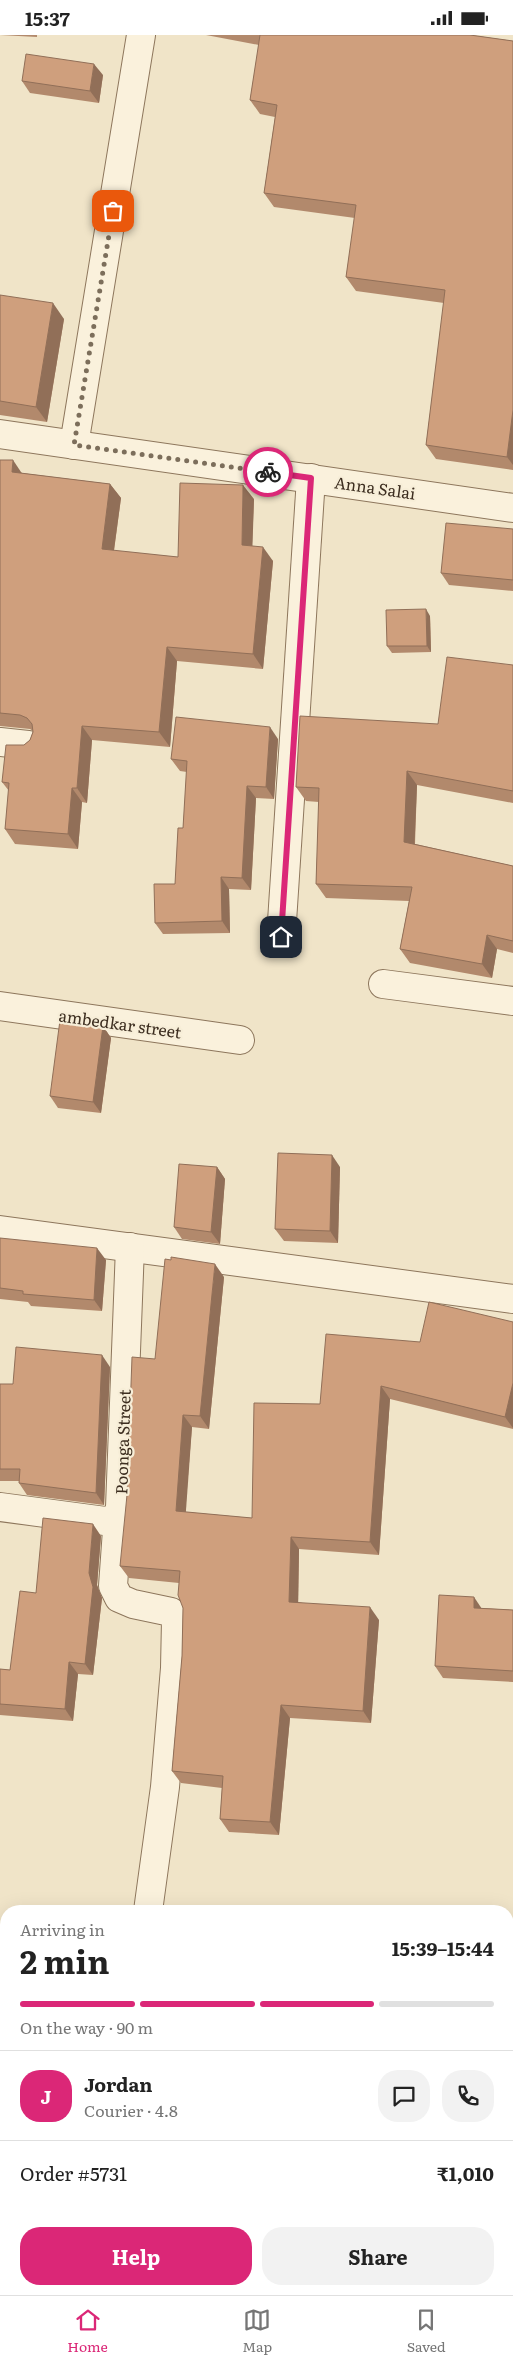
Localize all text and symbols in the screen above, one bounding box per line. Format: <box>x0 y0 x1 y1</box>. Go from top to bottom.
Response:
text: 15:37 <box>25 4 70 32</box>
pin <box>92 190 134 232</box>
icon: bag <box>99 197 127 225</box>
courier <box>243 447 293 497</box>
icon: bike <box>254 458 282 486</box>
street label: Anna Salai <box>333 469 417 505</box>
pin <box>260 916 302 958</box>
icon: home <box>267 923 295 951</box>
street label: ambedkar street <box>57 1003 184 1044</box>
street label: Poonga Street <box>108 1388 136 1495</box>
text: Arriving in <box>20 1917 105 1941</box>
text: 15:39–15:44 <box>392 1934 494 1962</box>
text: 2 min <box>20 1936 109 1984</box>
text: On the way · 90 m <box>20 2015 153 2039</box>
text: Jordan <box>84 2070 153 2098</box>
button: chat <box>378 2070 430 2122</box>
button: phone <box>442 2070 494 2122</box>
text: J <box>41 2082 51 2110</box>
text: Courier · 4.8 <box>84 2098 178 2122</box>
text: Order #5731 <box>20 2159 127 2187</box>
text: ₹1,010 <box>437 2159 494 2187</box>
button: Help <box>20 2227 252 2285</box>
button: Share <box>262 2227 494 2285</box>
tab: Home <box>67 2306 108 2356</box>
tab: Map <box>242 2306 272 2356</box>
tab: Saved <box>407 2306 446 2356</box>

